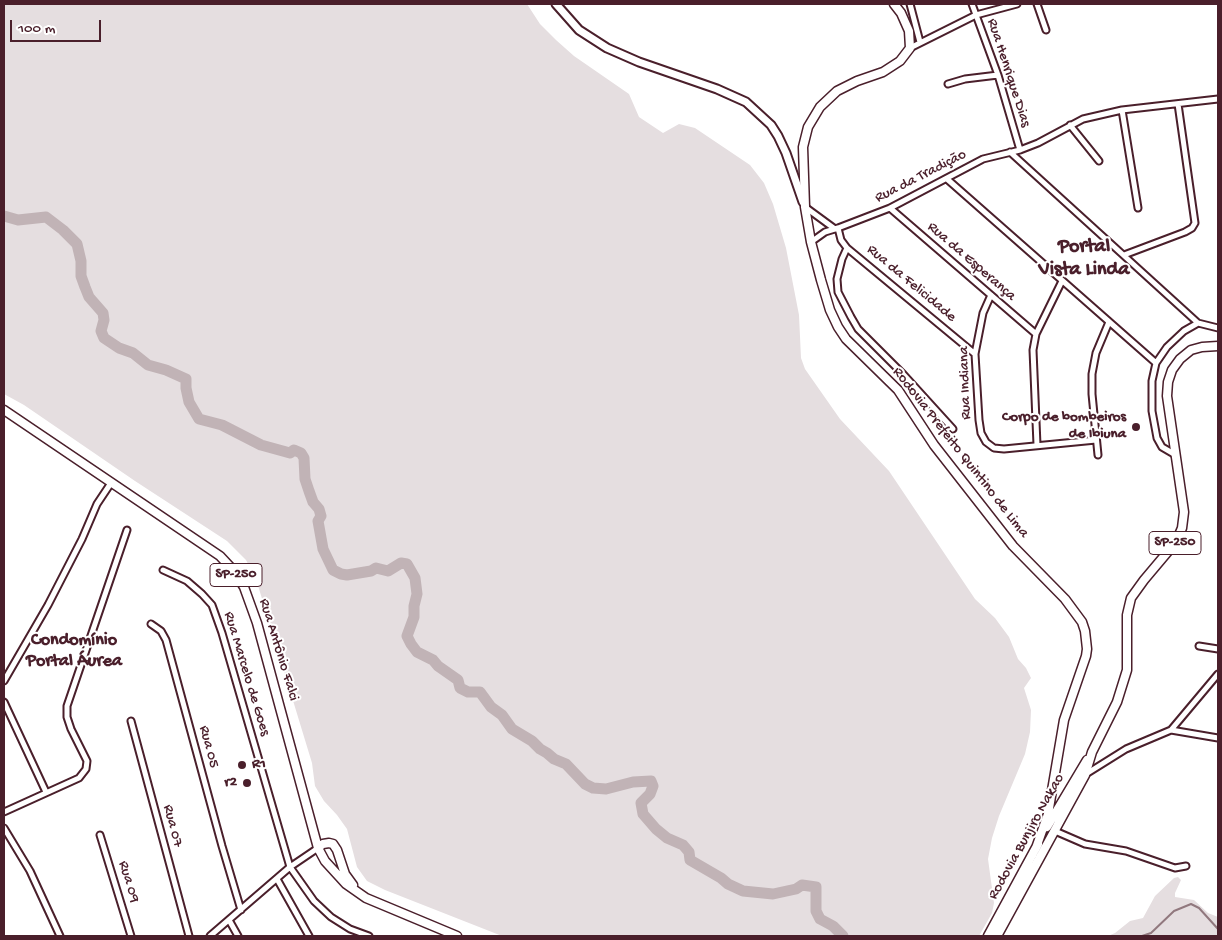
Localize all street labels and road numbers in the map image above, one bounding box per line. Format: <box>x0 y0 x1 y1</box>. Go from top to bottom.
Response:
street label: Rua Henrique Dias <box>982 17 1034 129</box>
street label: Rua da Tradição <box>872 146 970 208</box>
street label: Rua da Esperança <box>923 219 1019 305</box>
street label: Rua da Felicidade <box>863 241 959 327</box>
street label: Rua Indiana <box>956 346 976 420</box>
street label: Rodovia Prefeito Quintino de Lima <box>888 364 1032 542</box>
road number: SP-250 <box>1149 532 1201 554</box>
road number: SP-250 <box>210 564 262 586</box>
street label: Rua Antônio Falci <box>254 597 302 703</box>
street label: Rua Marcelo de Goes <box>219 610 273 738</box>
street label: Rua 05 <box>194 724 222 770</box>
street label: Rodovia Bunjiro Nakao <box>985 771 1069 903</box>
street label: Rua 07 <box>158 803 186 849</box>
street label: Rua 09 <box>113 859 143 905</box>

